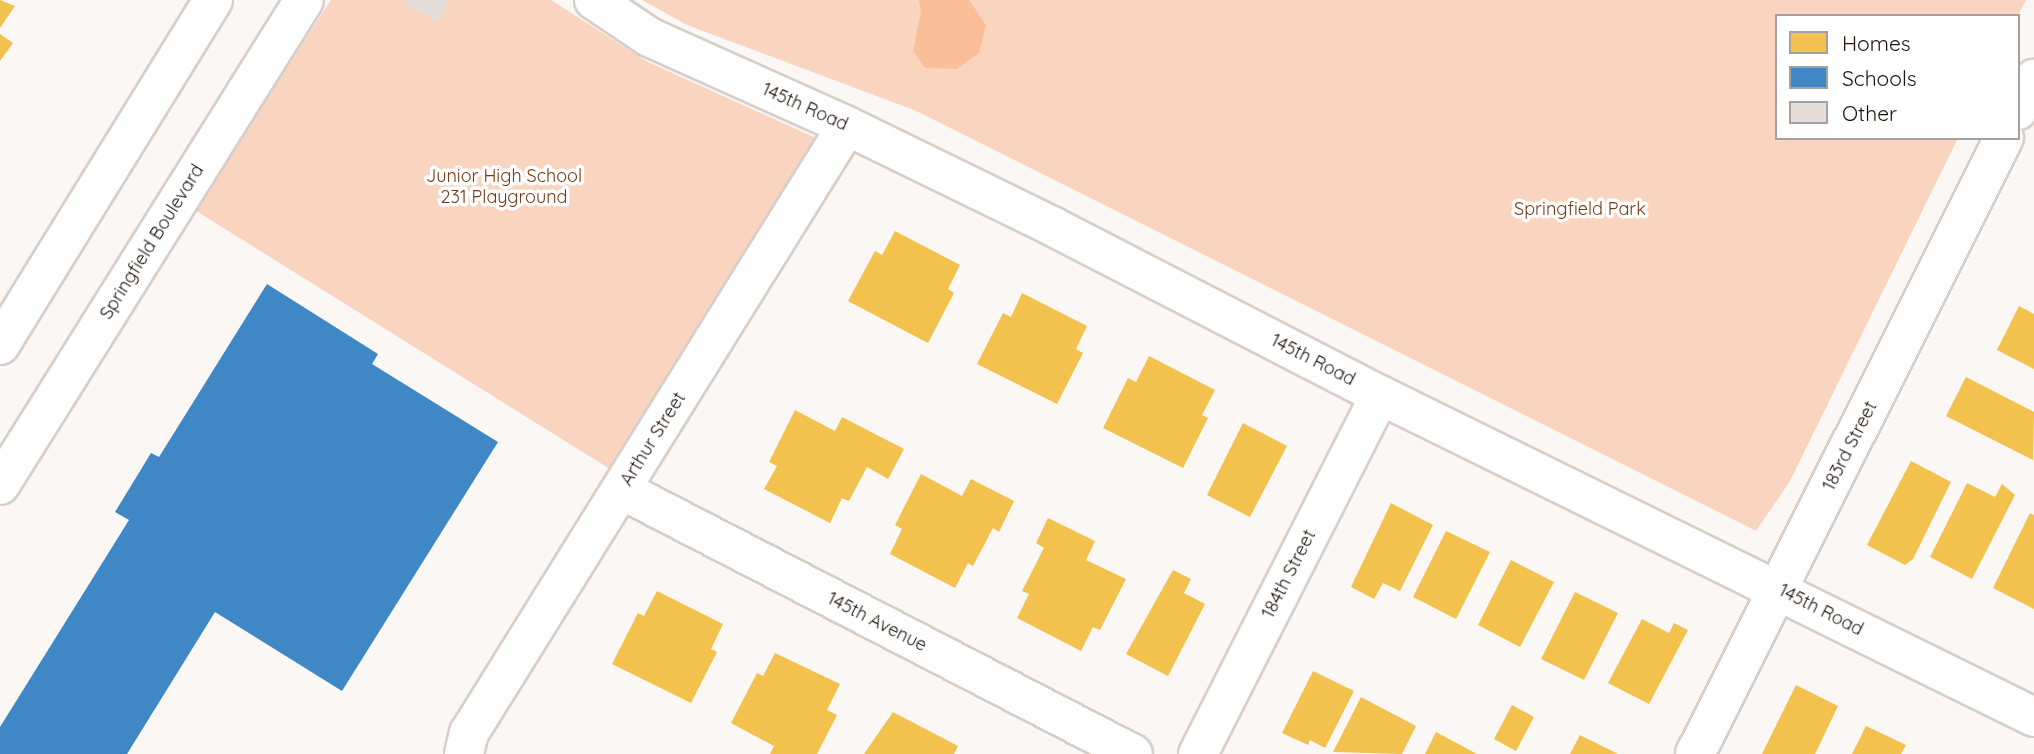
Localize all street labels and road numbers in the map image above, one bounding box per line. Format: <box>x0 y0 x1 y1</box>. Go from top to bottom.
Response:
street label: 145th Road <box>759 78 851 136</box>
street label: Springfield Boulevard <box>96 161 208 323</box>
street label: 145th Road <box>1267 330 1359 390</box>
street label: Arthur Street <box>616 388 690 490</box>
street label: 183rd Street <box>1818 398 1882 494</box>
street label: 184th Street <box>1258 526 1320 622</box>
street label: 145th Road <box>1775 580 1867 640</box>
street label: 145th Avenue <box>824 588 930 656</box>

